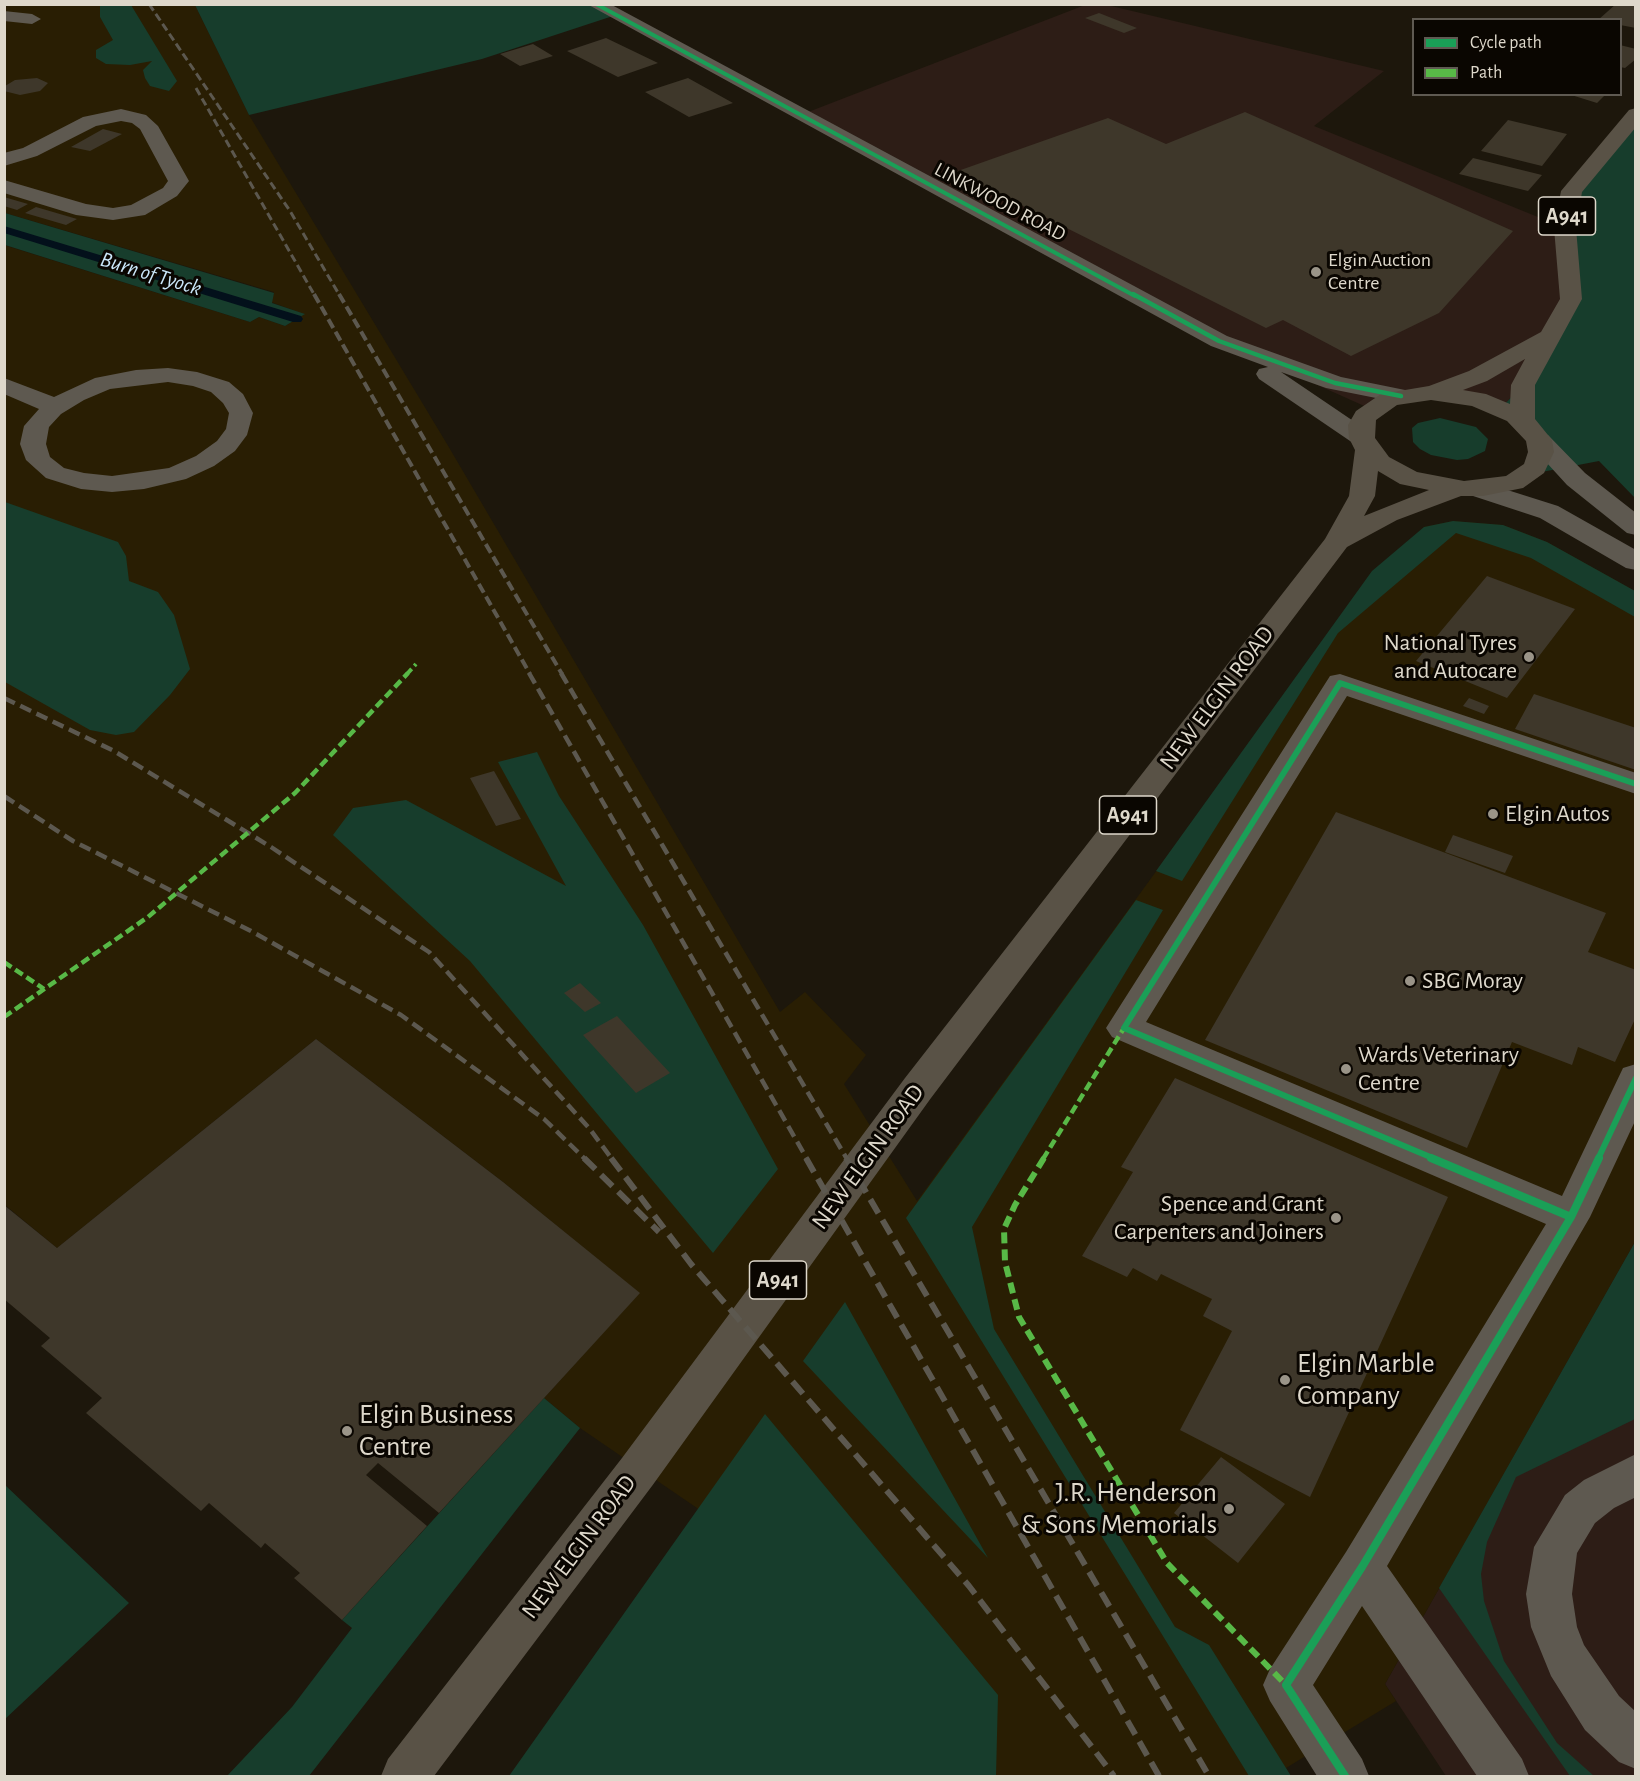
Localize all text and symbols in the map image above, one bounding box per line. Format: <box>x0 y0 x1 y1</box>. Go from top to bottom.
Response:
legend <box>1412 18 1622 96</box>
text: Cycle path <box>1470 34 1542 52</box>
text: Path <box>1470 64 1502 82</box>
street label: LINKWOOD ROAD <box>930 157 1070 247</box>
road number: A941 <box>1538 197 1596 235</box>
water label: Burn of Tyock <box>97 246 205 302</box>
place label: Elgin Auction Centre <box>1328 248 1431 295</box>
marker: Elgin Auction Centre <box>1309 265 1323 279</box>
street label: NEW ELGIN ROAD <box>1154 620 1280 776</box>
place label: National Tyres and Autocare <box>1384 629 1517 685</box>
marker: National Tyres and Autocare <box>1522 650 1536 664</box>
road number: A941 <box>1100 796 1156 834</box>
place label: Elgin Autos <box>1505 800 1610 828</box>
marker: Elgin Autos <box>1486 807 1500 821</box>
place label: SBG Moray <box>1422 967 1523 995</box>
marker: SBG Moray <box>1403 974 1417 988</box>
place label: Wards Veterinary Centre <box>1358 1041 1519 1097</box>
marker: Wards Veterinary Centre <box>1339 1062 1353 1076</box>
street label: NEW ELGIN ROAD <box>806 1079 930 1235</box>
place label: Spence and Grant Carpenters and Joiners <box>1114 1190 1324 1246</box>
marker: Spence and Grant Carpenters and Joiners <box>1329 1211 1343 1225</box>
road number: A941 <box>750 1261 806 1299</box>
place label: Elgin Marble Company <box>1297 1347 1435 1413</box>
marker: Elgin Marble Company <box>1278 1373 1292 1387</box>
place label: Elgin Business Centre <box>359 1398 513 1464</box>
marker: Elgin Business Centre <box>340 1424 354 1438</box>
street label: NEW ELGIN ROAD <box>516 1469 642 1625</box>
place label: J.R. Henderson & Sons Memorials <box>1021 1476 1217 1542</box>
marker: J.R. Henderson & Sons Memorials <box>1222 1502 1236 1516</box>

